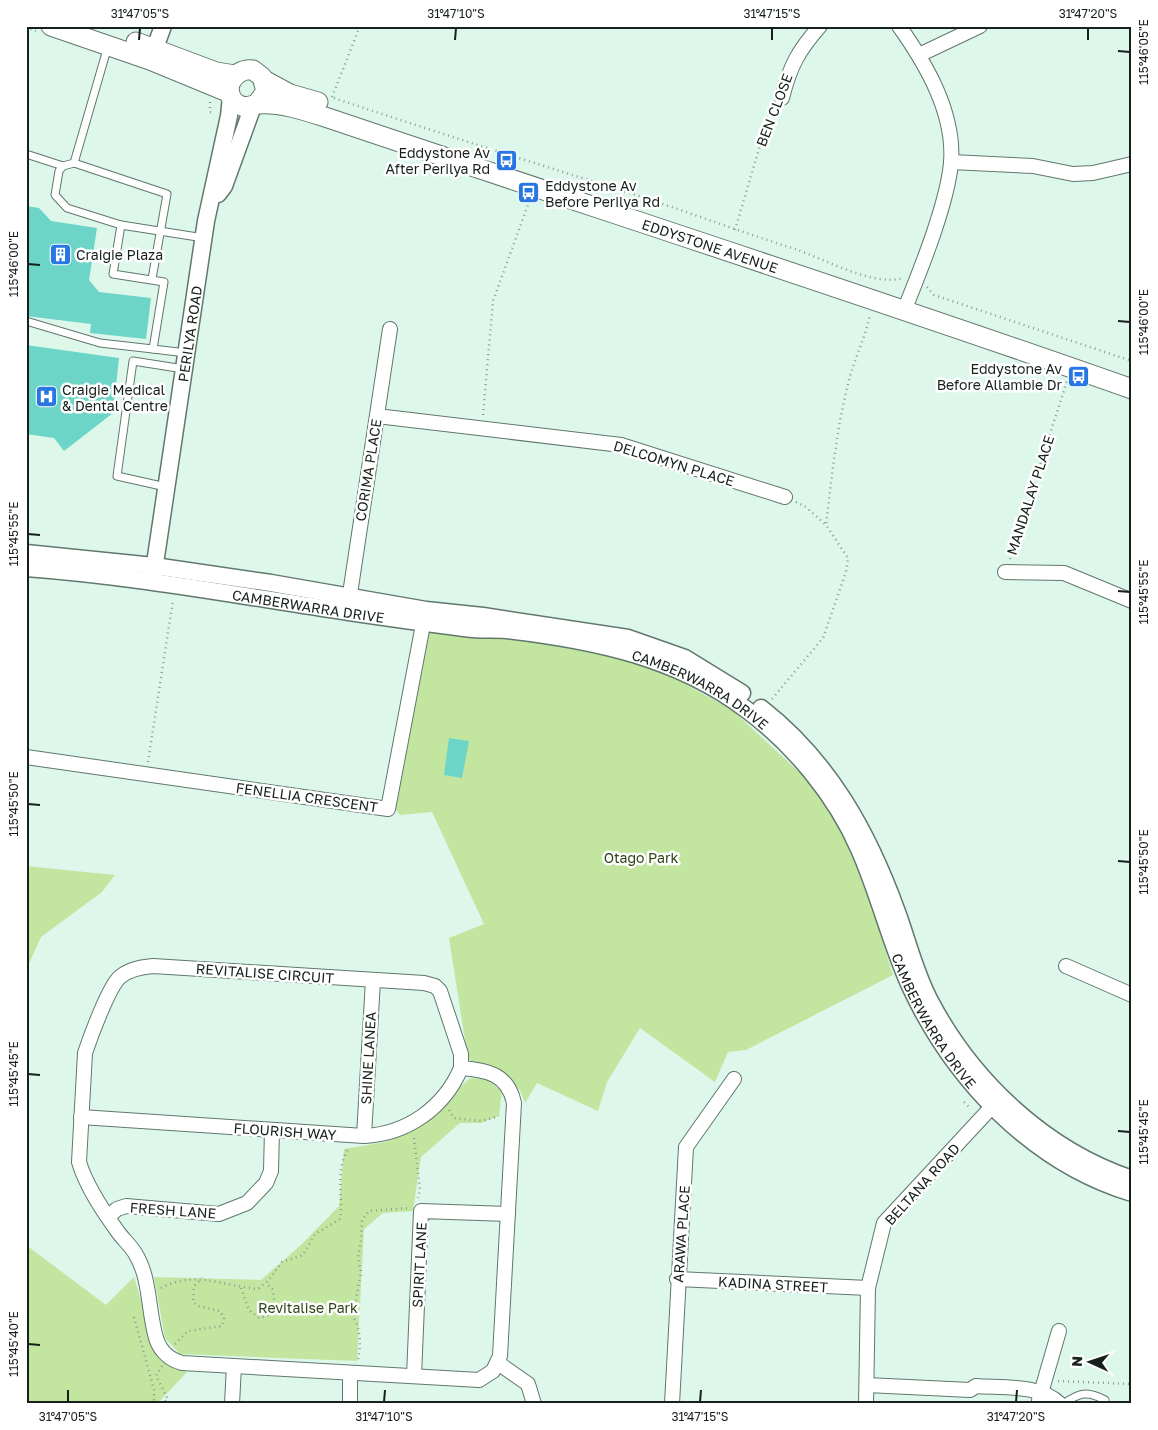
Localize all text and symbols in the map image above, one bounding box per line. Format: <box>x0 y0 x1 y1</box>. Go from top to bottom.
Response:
text: 31°47'05"S <box>111 6 170 21</box>
text: 31°47'10"S <box>427 6 485 21</box>
text: 31°47'15"S <box>744 6 801 21</box>
text: 31°47'20"S <box>1059 6 1118 21</box>
text: 115°46'05"E <box>1136 19 1151 85</box>
street label: BEN CLOSE <box>752 71 796 149</box>
place label: Eddystone Av After Perilya Rd <box>386 144 490 177</box>
bus stop icon: Eddystone Av After Perilya Rd <box>494 148 518 172</box>
place label: Eddystone Av Before Perilya Rd <box>545 177 660 210</box>
bus stop icon: Eddystone Av Before Perilya Rd <box>517 181 541 205</box>
street label: EDDYSTONE AVENUE <box>640 215 780 276</box>
text: 115°46'00"E <box>6 231 21 297</box>
building icon: Craigie Plaza <box>48 242 72 266</box>
place label: Craigie Plaza <box>76 246 163 263</box>
street label: PERILYA ROAD <box>174 284 205 383</box>
text: 115°46'00"E <box>1136 289 1151 355</box>
place label: Eddystone Av Before Allambie Dr <box>937 360 1063 393</box>
bus stop icon: Eddystone Av Before Allambie Dr <box>1066 364 1090 388</box>
place label: Craigie Medical & Dental Centre <box>62 381 168 414</box>
hospital icon: Craigie Medical & Dental Centre <box>34 385 58 409</box>
street label: CORIMA PLACE <box>352 418 384 522</box>
street label: MANDALAY PLACE <box>1003 433 1057 557</box>
street label: DELCOMYN PLACE <box>611 437 737 489</box>
text: 115°45'55"E <box>6 501 21 567</box>
text: 115°45'55"E <box>1136 559 1151 625</box>
street label: CAMBERWARRA DRIVE <box>231 585 386 626</box>
street label: CAMBERWARRA DRIVE <box>630 646 772 732</box>
text: 115°45'50"E <box>6 771 21 837</box>
street label: FENELLIA CRESCENT <box>235 779 379 815</box>
text: 115°45'50"E <box>1136 829 1151 895</box>
park label: Otago Park <box>604 849 678 866</box>
street label: CAMBERWARRA DRIVE <box>889 951 980 1091</box>
street label: REVITALISE CIRCUIT <box>195 960 335 986</box>
street label: SHINE LANEA <box>357 1010 379 1105</box>
text: 115°45'45"E <box>6 1041 21 1107</box>
text: 115°45'45"E <box>1136 1099 1151 1165</box>
street label: FLOURISH WAY <box>233 1119 337 1143</box>
street label: BELTANA ROAD <box>881 1140 963 1228</box>
street label: ARAWA PLACE <box>669 1185 693 1283</box>
street label: FRESH LANE <box>129 1199 217 1221</box>
street label: SPIRIT LANE <box>408 1222 430 1308</box>
street label: KADINA STREET <box>718 1273 829 1295</box>
park label: Revitalise Park <box>258 1299 358 1316</box>
text: 115°45'40"E <box>6 1311 21 1377</box>
north arrow <box>1066 1338 1116 1388</box>
text: N <box>1068 1356 1085 1367</box>
text: 31°47'05"S <box>39 1409 98 1424</box>
text: 31°47'10"S <box>355 1409 413 1424</box>
text: 31°47'15"S <box>672 1409 729 1424</box>
text: 31°47'20"S <box>987 1409 1046 1424</box>

